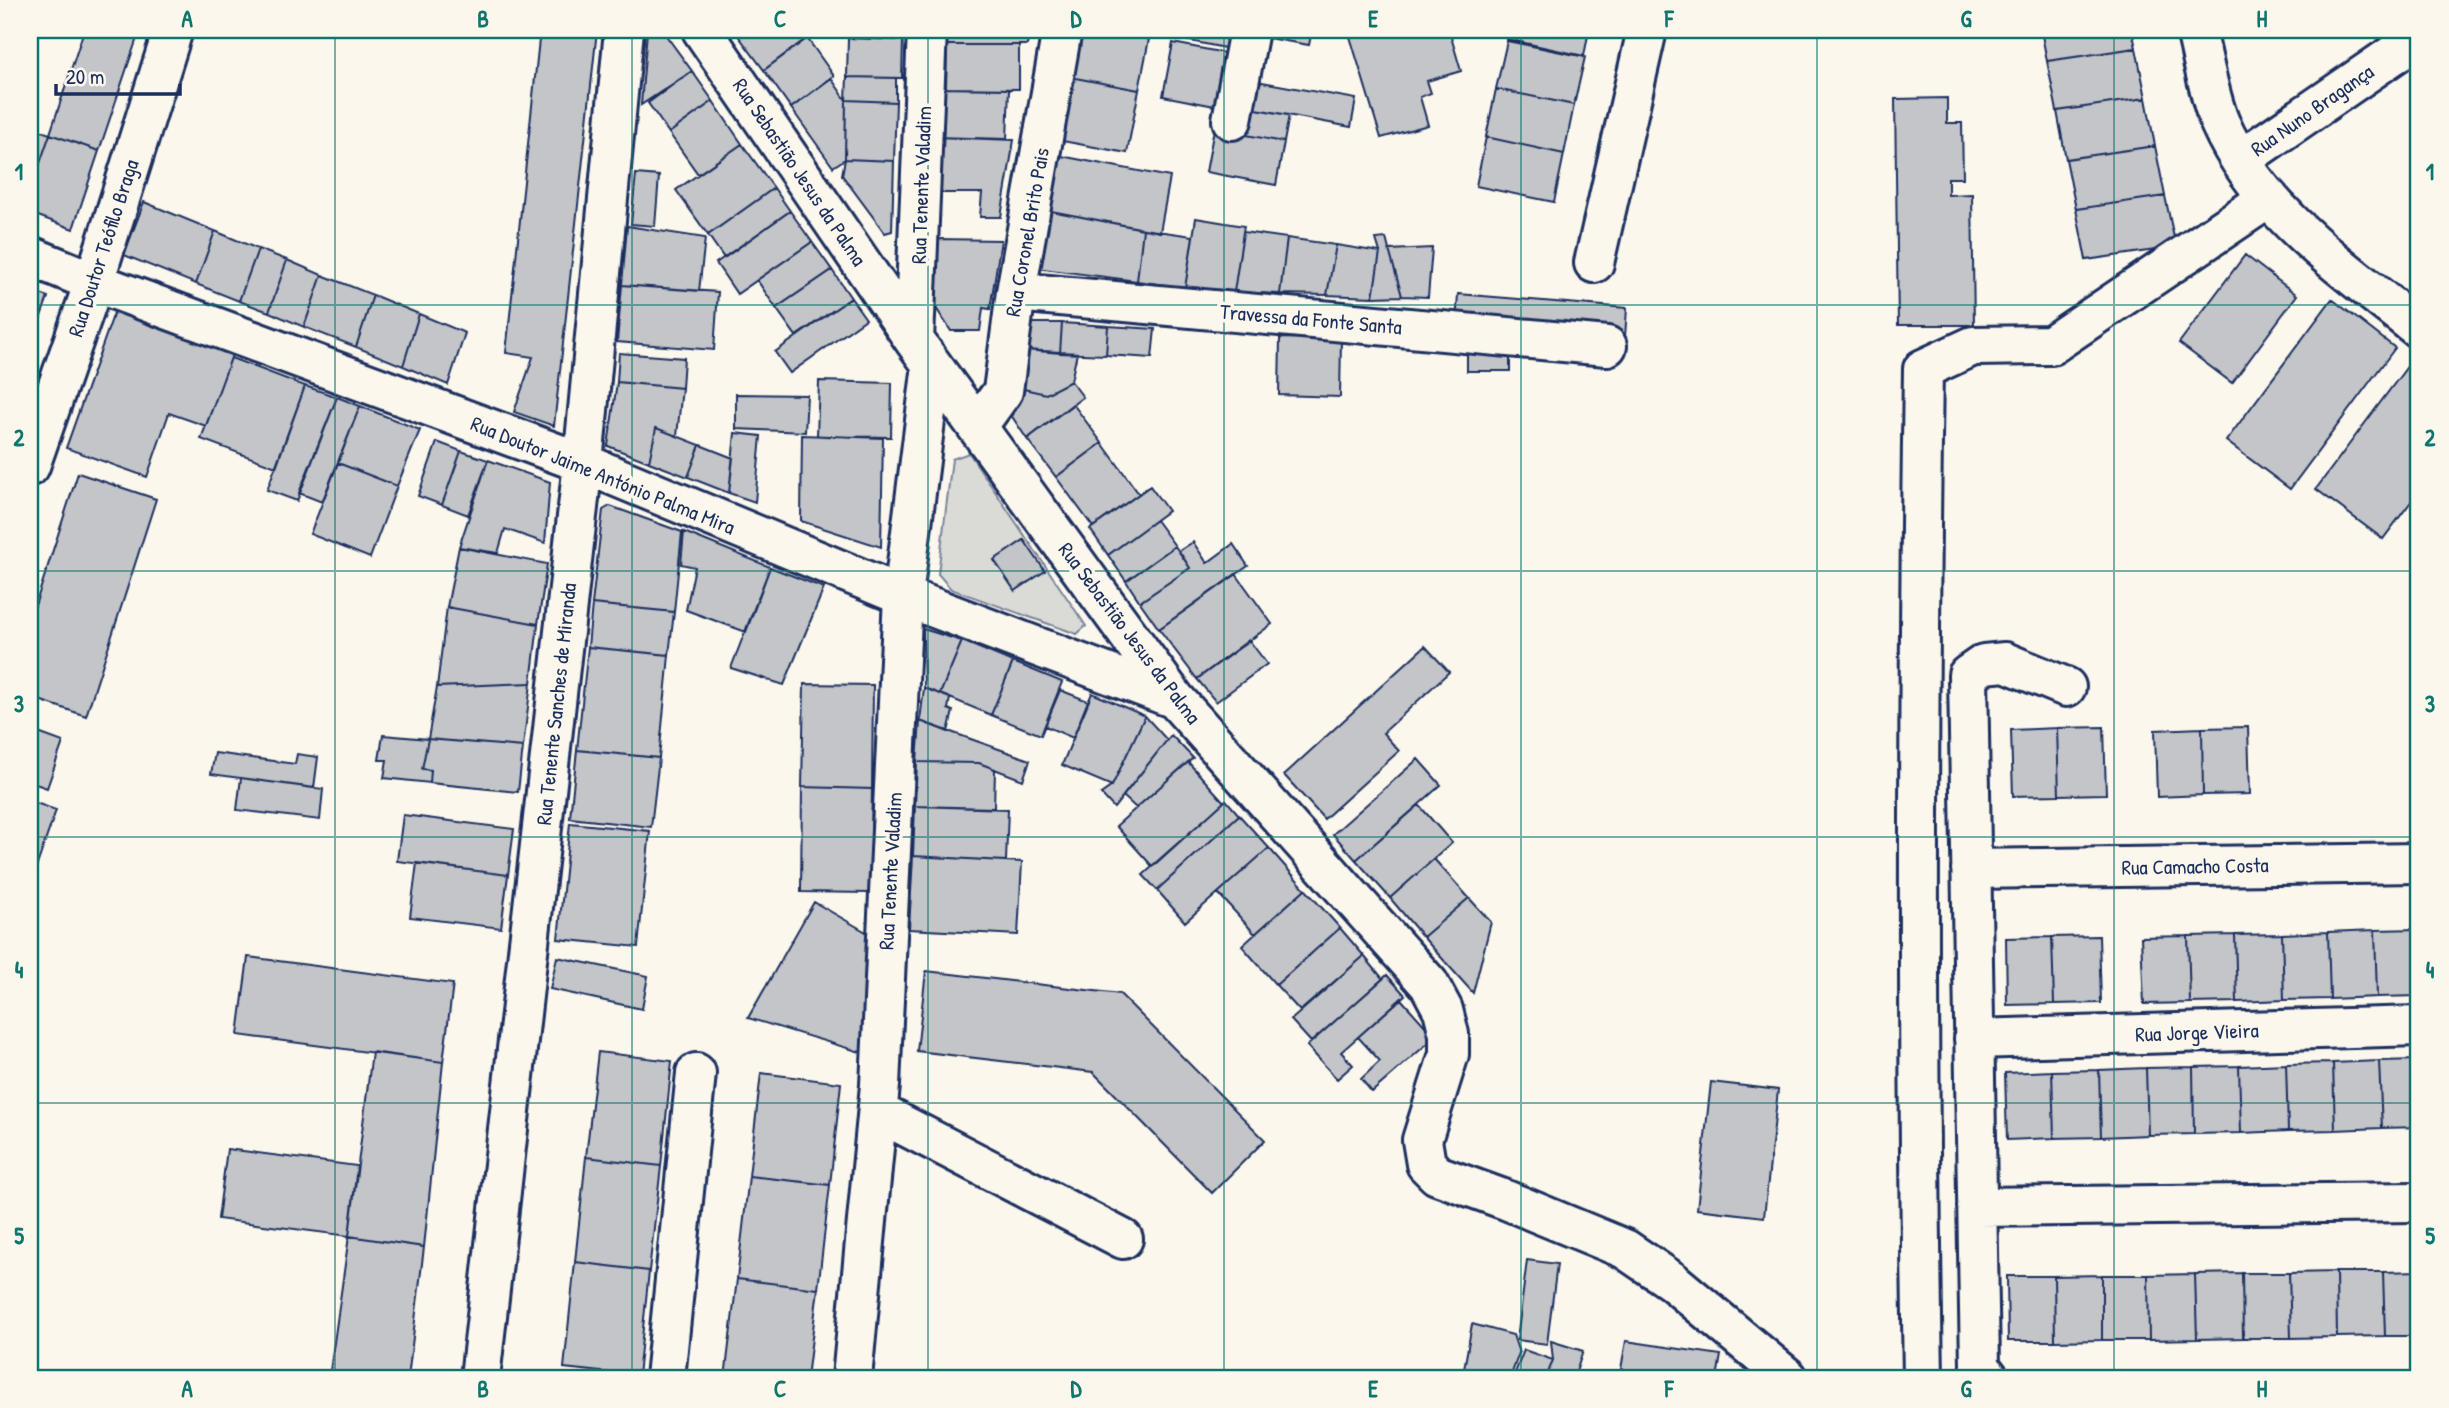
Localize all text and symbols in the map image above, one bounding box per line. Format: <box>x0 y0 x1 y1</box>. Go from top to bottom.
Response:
text: A <box>181 3 193 34</box>
text: B <box>477 3 489 34</box>
text: C <box>774 3 786 34</box>
text: D <box>1071 3 1083 34</box>
text: E <box>1368 3 1379 34</box>
text: F <box>1664 3 1675 34</box>
text: G <box>1960 3 1972 34</box>
text: H <box>2257 3 2268 34</box>
scale bar <box>56 52 180 96</box>
street label: Rua Nuno Bragança <box>2245 57 2379 163</box>
text: 20 m <box>66 62 104 91</box>
street label: Rua Sebastião Jesus da Palma <box>726 72 874 272</box>
street label: Rua Tenente Valadim <box>904 106 938 264</box>
street label: Rua Coronel Brito Pais <box>998 145 1056 319</box>
text: 1 <box>15 156 23 187</box>
street label: Rua Doutor Teófilo Braga <box>61 156 145 340</box>
text: 1 <box>2426 156 2434 187</box>
street label: Travessa da Fonte Santa <box>1219 297 1403 341</box>
street label: Rua Doutor Jaime António Palma Mira <box>467 409 739 541</box>
text: 2 <box>14 422 25 453</box>
text: 2 <box>2425 422 2436 453</box>
street label: Rua Sebastião Jesus da Palma <box>1052 536 1208 730</box>
street label: Rua Tenente Sanches de Miranda <box>529 581 583 827</box>
text: 3 <box>14 688 24 719</box>
text: 3 <box>2425 688 2435 719</box>
street label: Rua Tenente Valadim <box>871 791 909 951</box>
street label: Rua Camacho Costa <box>2121 850 2269 882</box>
text: 4 <box>15 954 24 985</box>
text: 4 <box>2426 954 2435 985</box>
street label: Rua Jorge Vieira <box>2135 1015 2259 1049</box>
text: 5 <box>14 1220 24 1251</box>
text: 5 <box>2425 1220 2435 1251</box>
text: A <box>181 1373 193 1404</box>
text: B <box>477 1373 489 1404</box>
text: C <box>774 1373 786 1404</box>
text: D <box>1071 1373 1083 1404</box>
text: E <box>1368 1373 1379 1404</box>
text: F <box>1664 1373 1675 1404</box>
text: G <box>1960 1373 1972 1404</box>
text: H <box>2257 1373 2268 1404</box>

